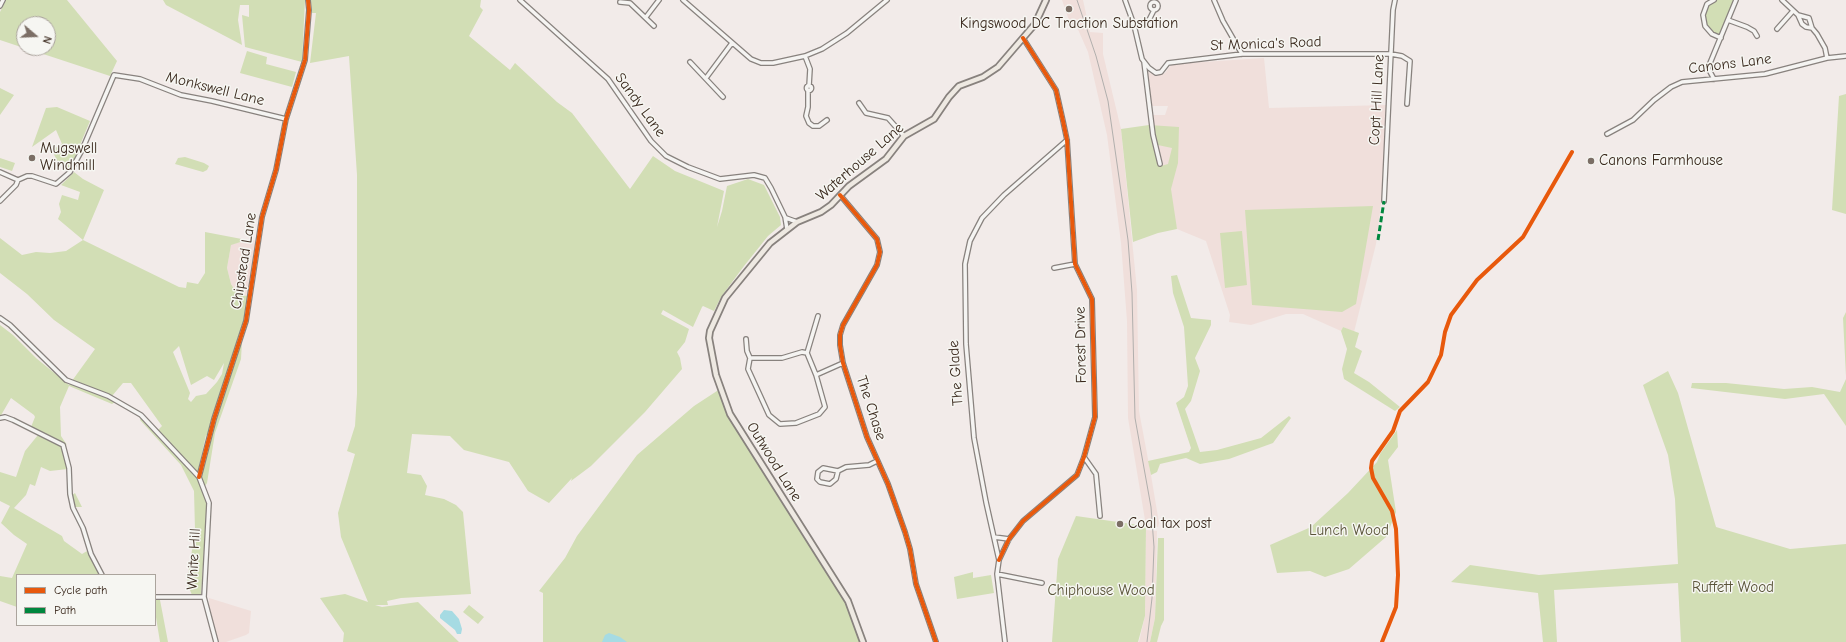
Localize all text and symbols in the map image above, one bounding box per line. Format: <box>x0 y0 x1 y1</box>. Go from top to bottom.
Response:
marker: Kingswood DC Traction Substation <box>1064 4 1074 14</box>
place label: Kingswood DC Traction Substation <box>960 15 1178 33</box>
north arrow <box>16 16 56 56</box>
street label: St Monica's Road <box>1210 33 1322 55</box>
text: N <box>40 34 54 45</box>
street label: Canons Lane <box>1687 50 1773 78</box>
street label: Copt Hill Lane <box>1366 54 1388 146</box>
street label: Monkswell Lane <box>164 68 266 110</box>
street label: Sandy Lane <box>611 69 669 141</box>
street label: Waterhouse Lane <box>813 119 907 205</box>
place label: Mugswell Windmill <box>40 140 97 175</box>
place label: Canons Farmhouse <box>1599 152 1723 170</box>
marker: Mugswell Windmill <box>27 153 37 163</box>
marker: Canons Farmhouse <box>1586 156 1596 166</box>
street label: Chipstead Lane <box>227 211 261 311</box>
street label: Forest Drive <box>1071 306 1091 384</box>
street label: The Glade <box>945 340 967 406</box>
street label: The Chase <box>852 373 890 443</box>
street label: Outwood Lane <box>743 419 805 505</box>
place label: Coal tax post <box>1128 515 1211 533</box>
marker: Coal tax post <box>1115 519 1125 529</box>
park label: Lunch Wood <box>1309 522 1389 540</box>
street label: White Hill <box>183 528 205 590</box>
legend <box>16 574 156 626</box>
park label: Ruffett Wood <box>1692 579 1774 597</box>
park label: Chiphouse Wood <box>1047 582 1155 600</box>
text: Cycle path <box>54 583 107 597</box>
text: Path <box>54 603 76 617</box>

